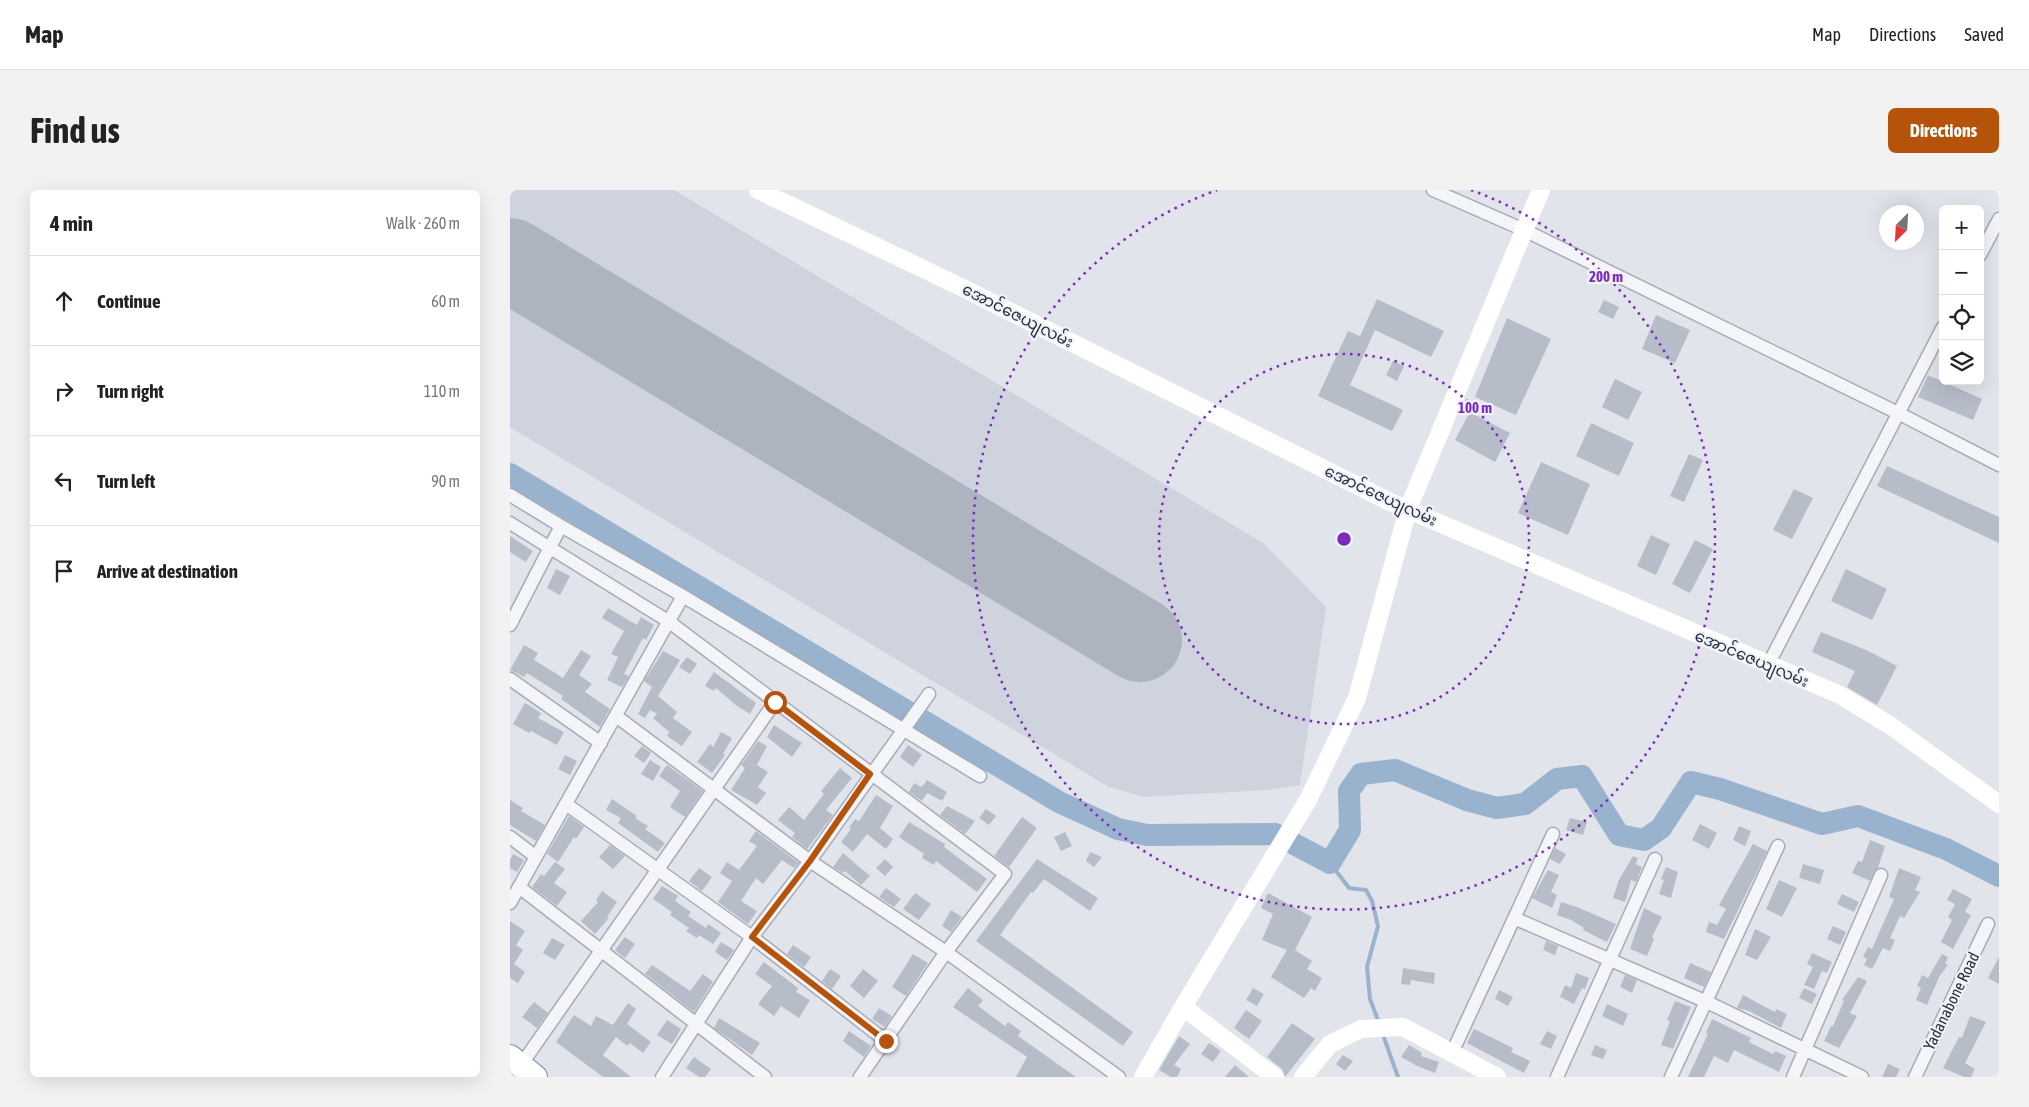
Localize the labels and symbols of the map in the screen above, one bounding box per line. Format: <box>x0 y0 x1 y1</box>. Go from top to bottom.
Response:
north arrow <box>1879 205 1924 250</box>
text: 200 m <box>1589 268 1623 285</box>
street label: အောင်ဇေယျလမ်း <box>957 278 1077 355</box>
text: 100 m <box>1458 399 1492 416</box>
street label: အောင်ဇေယျလမ်း <box>1320 459 1441 533</box>
centre of rings <box>1335 530 1353 548</box>
street label: အောင်ဇေယျလမ်း <box>1690 624 1812 695</box>
route start <box>764 691 787 714</box>
street label: Yadanabone Road <box>1920 949 1982 1053</box>
route end <box>875 1030 898 1053</box>

